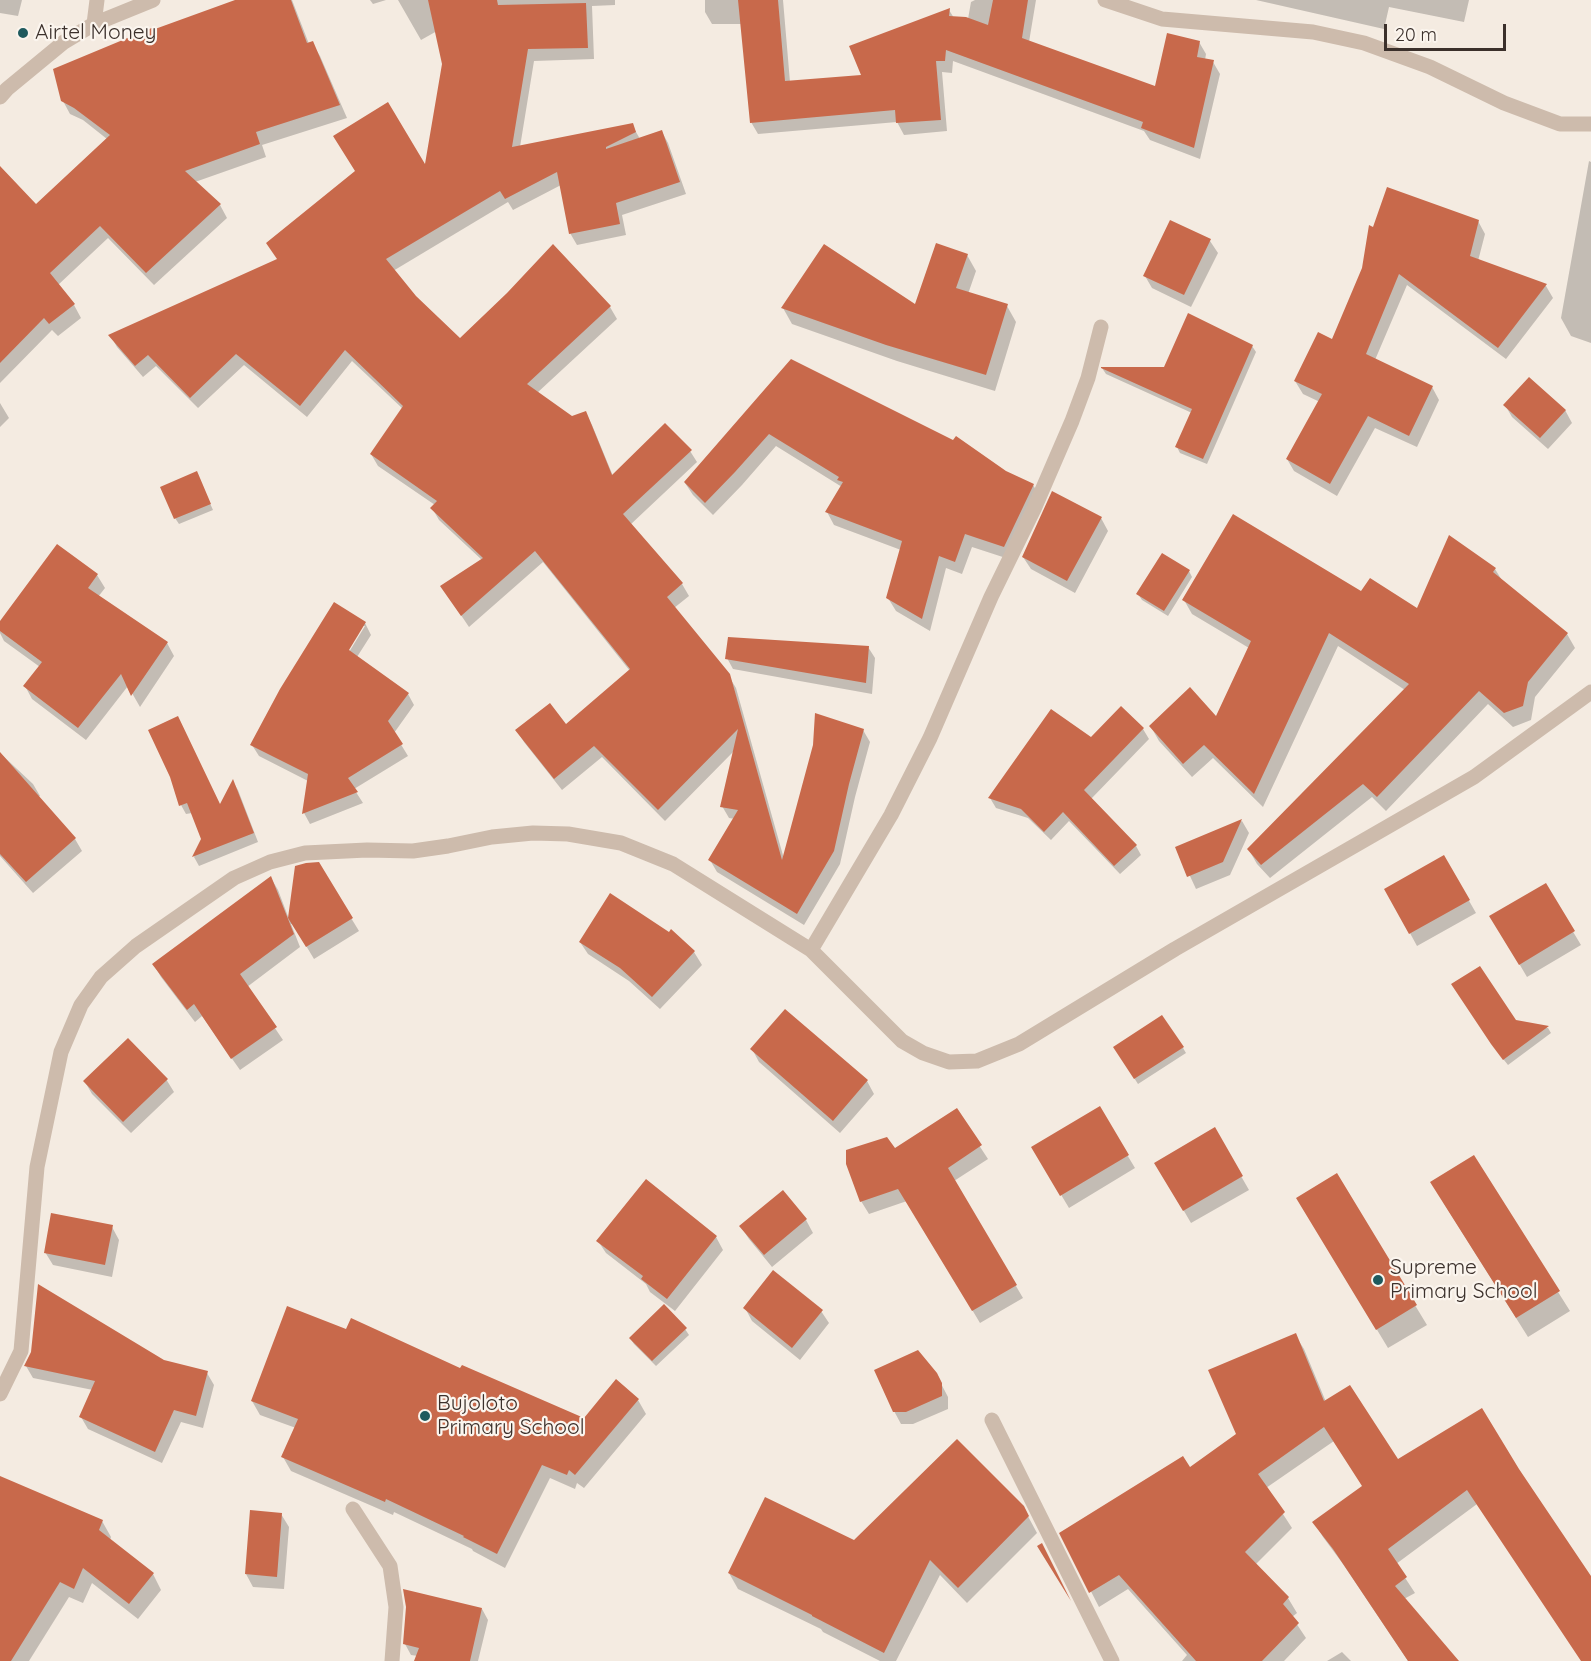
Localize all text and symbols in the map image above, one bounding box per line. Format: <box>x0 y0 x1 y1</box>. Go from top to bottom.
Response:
scale bar <box>1387 12 1508 50</box>
place label: Airtel Money <box>35 20 156 46</box>
text: 20 m <box>1395 23 1437 46</box>
marker: Airtel Money <box>16 26 30 40</box>
place label: Supreme Primary School <box>1390 1255 1538 1305</box>
marker: Supreme Primary School <box>1371 1273 1385 1287</box>
place label: Bujoloto Primary School <box>437 1391 585 1441</box>
marker: Bujoloto Primary School <box>418 1409 432 1423</box>

